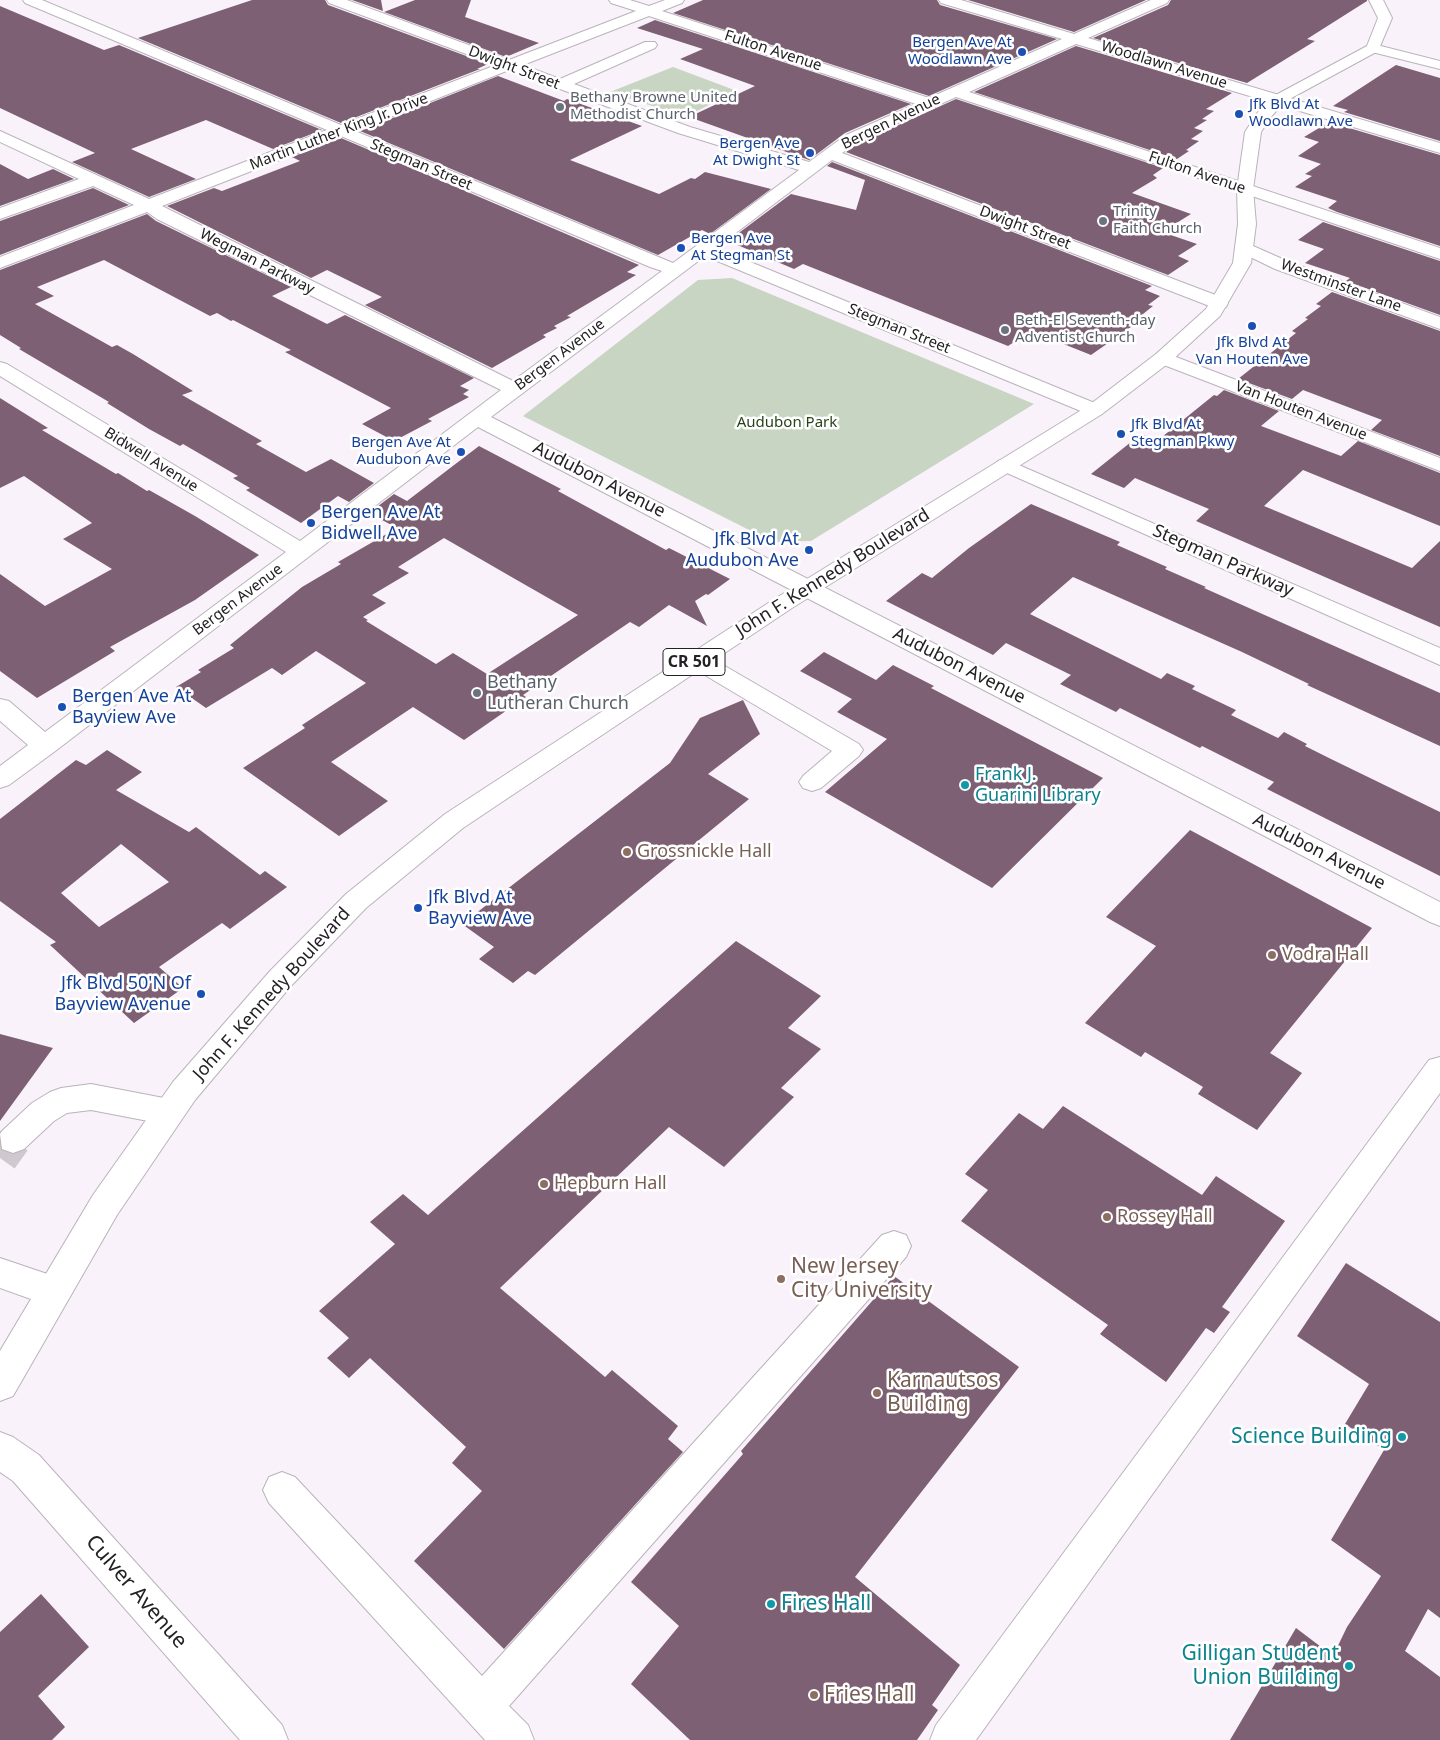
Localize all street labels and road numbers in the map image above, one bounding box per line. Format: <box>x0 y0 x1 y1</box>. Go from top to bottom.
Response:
street label: Fulton Avenue <box>722 27 824 75</box>
street label: Woodlawn Avenue <box>1099 37 1229 93</box>
street label: Dwight Street <box>466 42 562 94</box>
street label: Martin Luther King Jr. Drive <box>247 90 431 174</box>
street label: Bergen Avenue <box>839 90 943 154</box>
street label: Stegman Street <box>367 135 475 195</box>
street label: Fulton Avenue <box>1146 148 1248 198</box>
street label: Dwight Street <box>977 202 1073 254</box>
street label: Wegman Parkway <box>197 225 317 299</box>
street label: Westminster Lane <box>1278 256 1404 316</box>
street label: Stegman Street <box>845 300 953 358</box>
street label: Bergen Avenue <box>512 315 608 395</box>
street label: Van Houten Avenue <box>1233 378 1369 444</box>
street label: Bidwell Avenue <box>101 424 201 496</box>
street label: Audubon Avenue <box>529 437 669 523</box>
street label: John F. Kennedy Boulevard <box>732 504 934 642</box>
street label: Stegman Parkway <box>1149 520 1297 602</box>
street label: Bergen Avenue <box>190 560 286 640</box>
street label: Audubon Avenue <box>889 623 1029 709</box>
road number: CR 501 <box>663 649 725 676</box>
street label: Audubon Avenue <box>1249 809 1389 895</box>
street label: John F. Kennedy Boulevard <box>189 903 355 1085</box>
street label: Culver Avenue <box>80 1530 192 1654</box>

